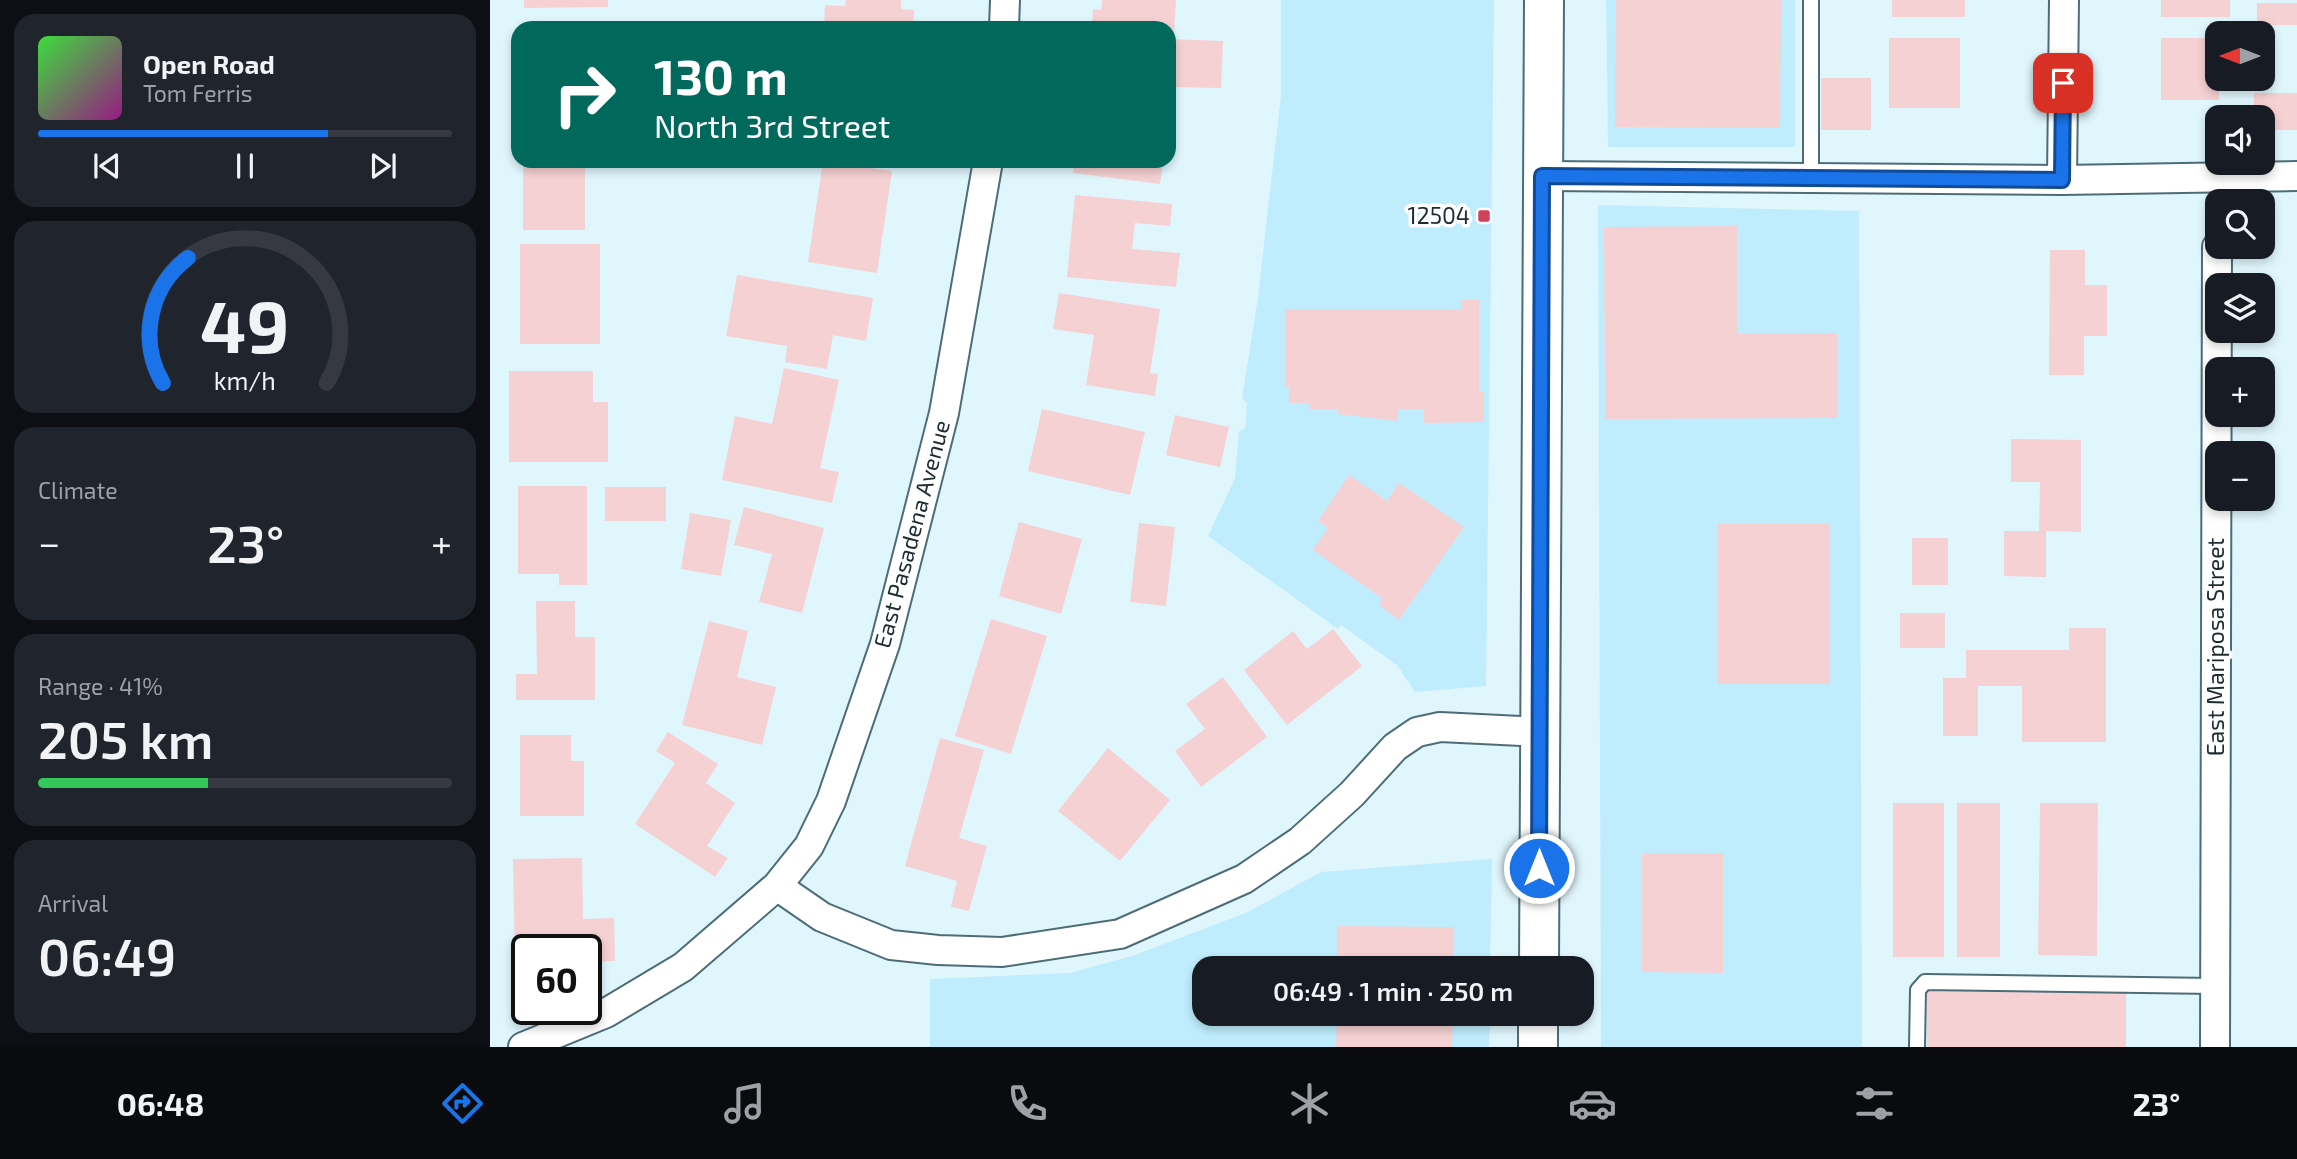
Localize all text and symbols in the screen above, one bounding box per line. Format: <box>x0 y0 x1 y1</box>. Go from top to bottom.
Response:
north arrow <box>2205 21 2275 91</box>
map controls <box>2205 21 2275 511</box>
text: 130 m <box>654 46 788 105</box>
text: Open Road <box>143 48 275 79</box>
icon: right <box>539 49 630 140</box>
pin <box>2033 53 2093 113</box>
icon: arrive <box>2044 64 2082 102</box>
text: Tom Ferris <box>143 79 252 107</box>
button: sound <box>2205 105 2275 175</box>
text: North 3rd Street <box>654 106 890 144</box>
icon: previous <box>88 147 126 185</box>
icon: pause <box>226 147 264 185</box>
icon: next <box>364 147 402 185</box>
button: search <box>2205 189 2275 259</box>
place label: 12504 <box>1408 201 1470 229</box>
marker: 12504 <box>1476 208 1492 224</box>
button: layers <box>2205 273 2275 343</box>
text: 49 <box>200 280 290 368</box>
button: + <box>2205 357 2275 427</box>
text: km/h <box>214 365 276 395</box>
street label: East Pasadena Avenue <box>867 417 955 651</box>
button: − <box>2205 441 2275 511</box>
text: Climate <box>38 476 118 504</box>
text: 23° <box>207 511 284 573</box>
text: − <box>38 519 60 565</box>
text: + <box>431 519 452 565</box>
street label: East Mariposa Street <box>2201 537 2229 756</box>
text: Range · 41% <box>38 672 163 700</box>
text: 205 km <box>38 707 213 769</box>
position arrow <box>1502 831 1576 905</box>
text: Arrival <box>38 889 108 917</box>
text: 06:49 <box>38 924 176 986</box>
speed limit sign: 60 <box>511 934 602 1025</box>
text: 06:49 · 1 min · 250 m <box>1273 975 1513 1006</box>
icon: directions <box>438 1079 487 1128</box>
icon: music <box>720 1079 769 1128</box>
icon: phone <box>1003 1079 1052 1128</box>
icon: climate <box>1285 1079 1334 1128</box>
icon: car <box>1568 1079 1617 1128</box>
icon: filters <box>1850 1079 1899 1128</box>
text: 06:48 <box>117 1084 204 1122</box>
text: 23° <box>2133 1084 2180 1122</box>

